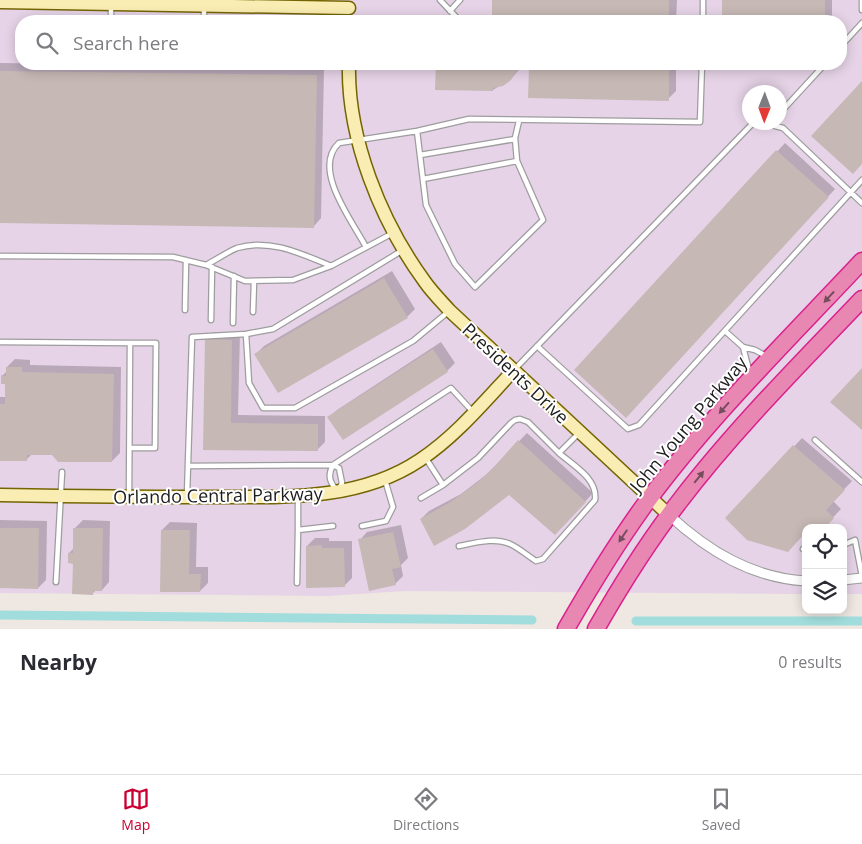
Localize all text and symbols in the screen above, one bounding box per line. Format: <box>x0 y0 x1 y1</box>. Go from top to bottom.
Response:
search box <box>15 15 847 70</box>
icon: search <box>33 29 61 57</box>
text: Search here <box>73 30 179 56</box>
north arrow <box>742 85 787 130</box>
one-way arrow <box>823 290 835 302</box>
street label: Presidents Drive <box>458 317 574 429</box>
street label: John Young Parkway <box>623 350 753 499</box>
one-way arrow <box>718 402 730 414</box>
one-way arrow <box>694 470 705 483</box>
street label: Orlando Central Parkway <box>113 481 324 509</box>
map controls <box>802 524 847 614</box>
button: locate <box>802 524 847 569</box>
one-way arrow <box>618 530 628 543</box>
button: layers <box>802 569 847 614</box>
text: Nearby <box>20 648 97 676</box>
text: 0 results <box>778 651 842 673</box>
tab: Map <box>121 785 150 834</box>
tab: Directions <box>393 785 459 834</box>
tab: Saved <box>702 785 741 834</box>

